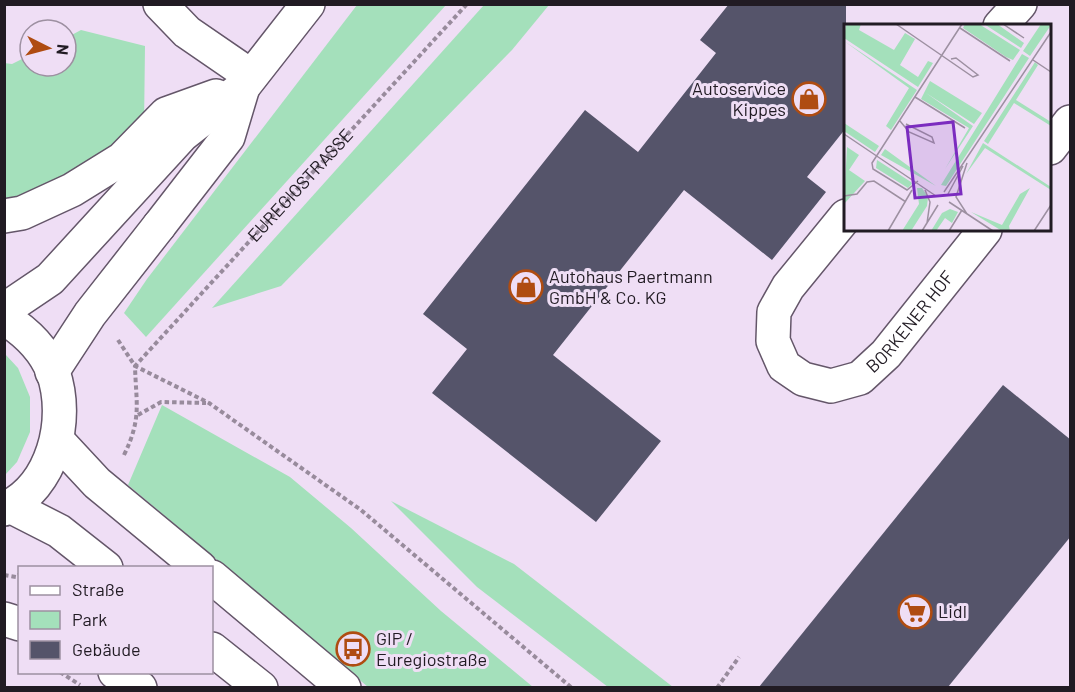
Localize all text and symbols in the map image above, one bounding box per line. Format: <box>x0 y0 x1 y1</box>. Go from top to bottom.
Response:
north arrow <box>18 18 78 78</box>
inset map <box>844 24 1051 231</box>
text: N <box>53 43 73 56</box>
place label: Autoservice Kippes <box>692 77 786 120</box>
shop icon: Autoservice Kippes <box>791 81 827 117</box>
street label: EUREGIOSTRASSE <box>242 124 357 246</box>
place label: Autohaus Paertmann GmbH & Co. KG <box>549 265 713 308</box>
street label: BORKENER HOF <box>861 266 958 377</box>
shop icon: Autohaus Paertmann GmbH & Co. KG <box>508 269 544 305</box>
legend <box>18 566 213 674</box>
text: Straße <box>72 578 124 600</box>
supermarket icon: Lidl <box>897 594 933 630</box>
place label: Lidl <box>938 600 967 622</box>
text: Park <box>72 608 107 630</box>
place label: GIP / Euregiostraße <box>376 627 487 670</box>
bus stop icon: GIP / Euregiostraße <box>335 631 371 667</box>
text: Gebäude <box>72 638 141 660</box>

